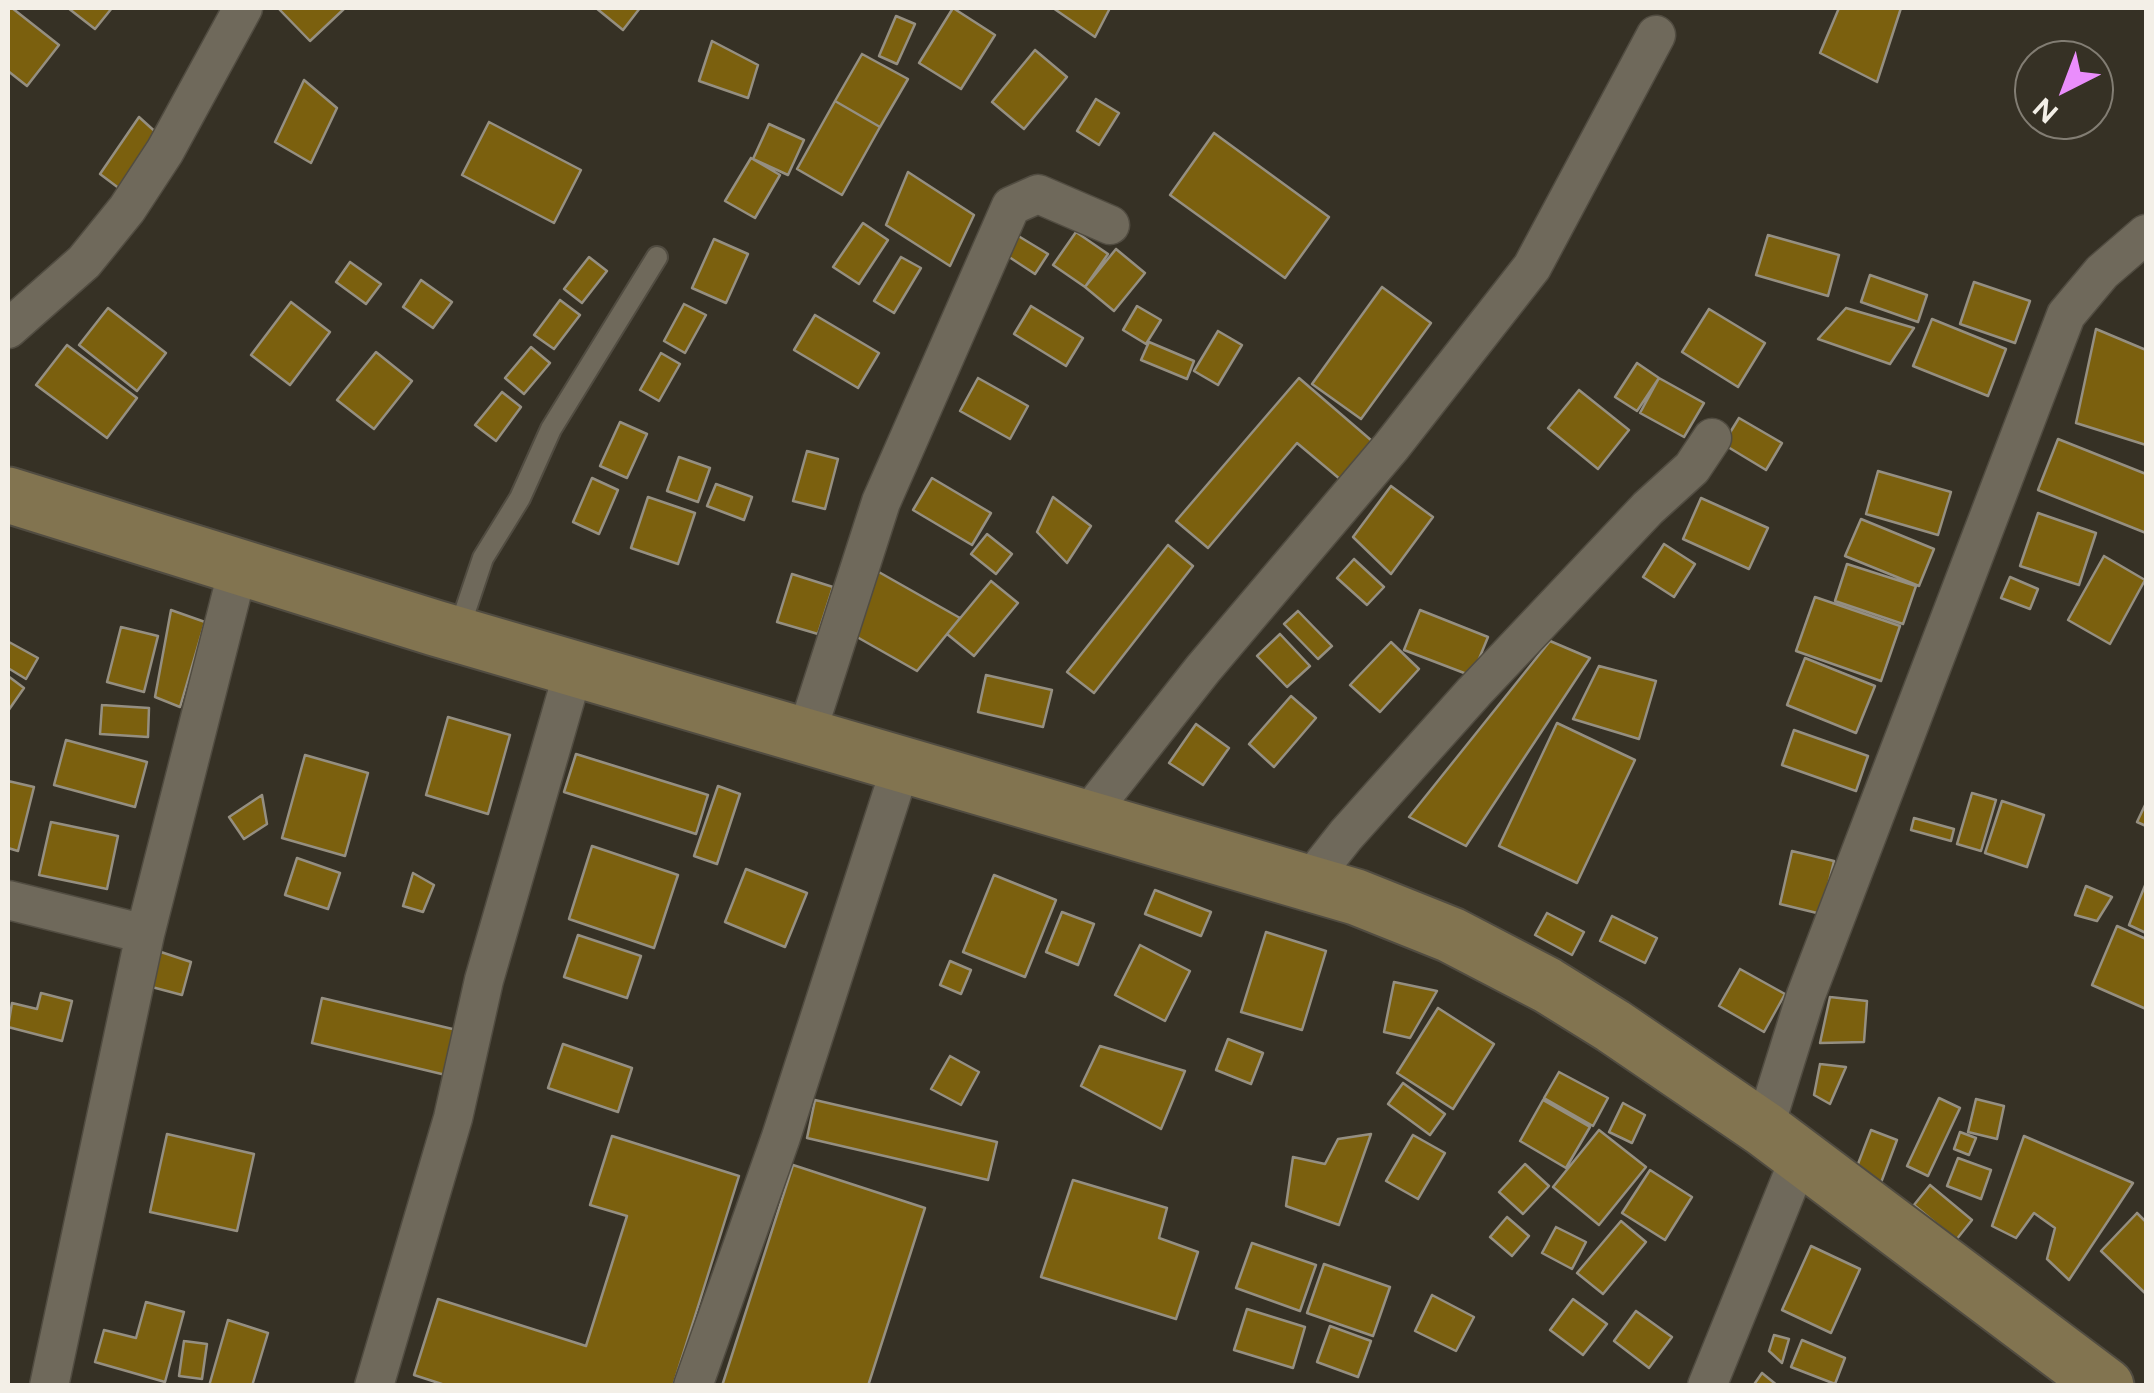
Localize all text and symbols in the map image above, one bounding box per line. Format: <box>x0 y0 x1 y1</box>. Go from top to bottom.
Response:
north arrow <box>2014 40 2114 140</box>
text: N <box>2026 91 2065 131</box>

